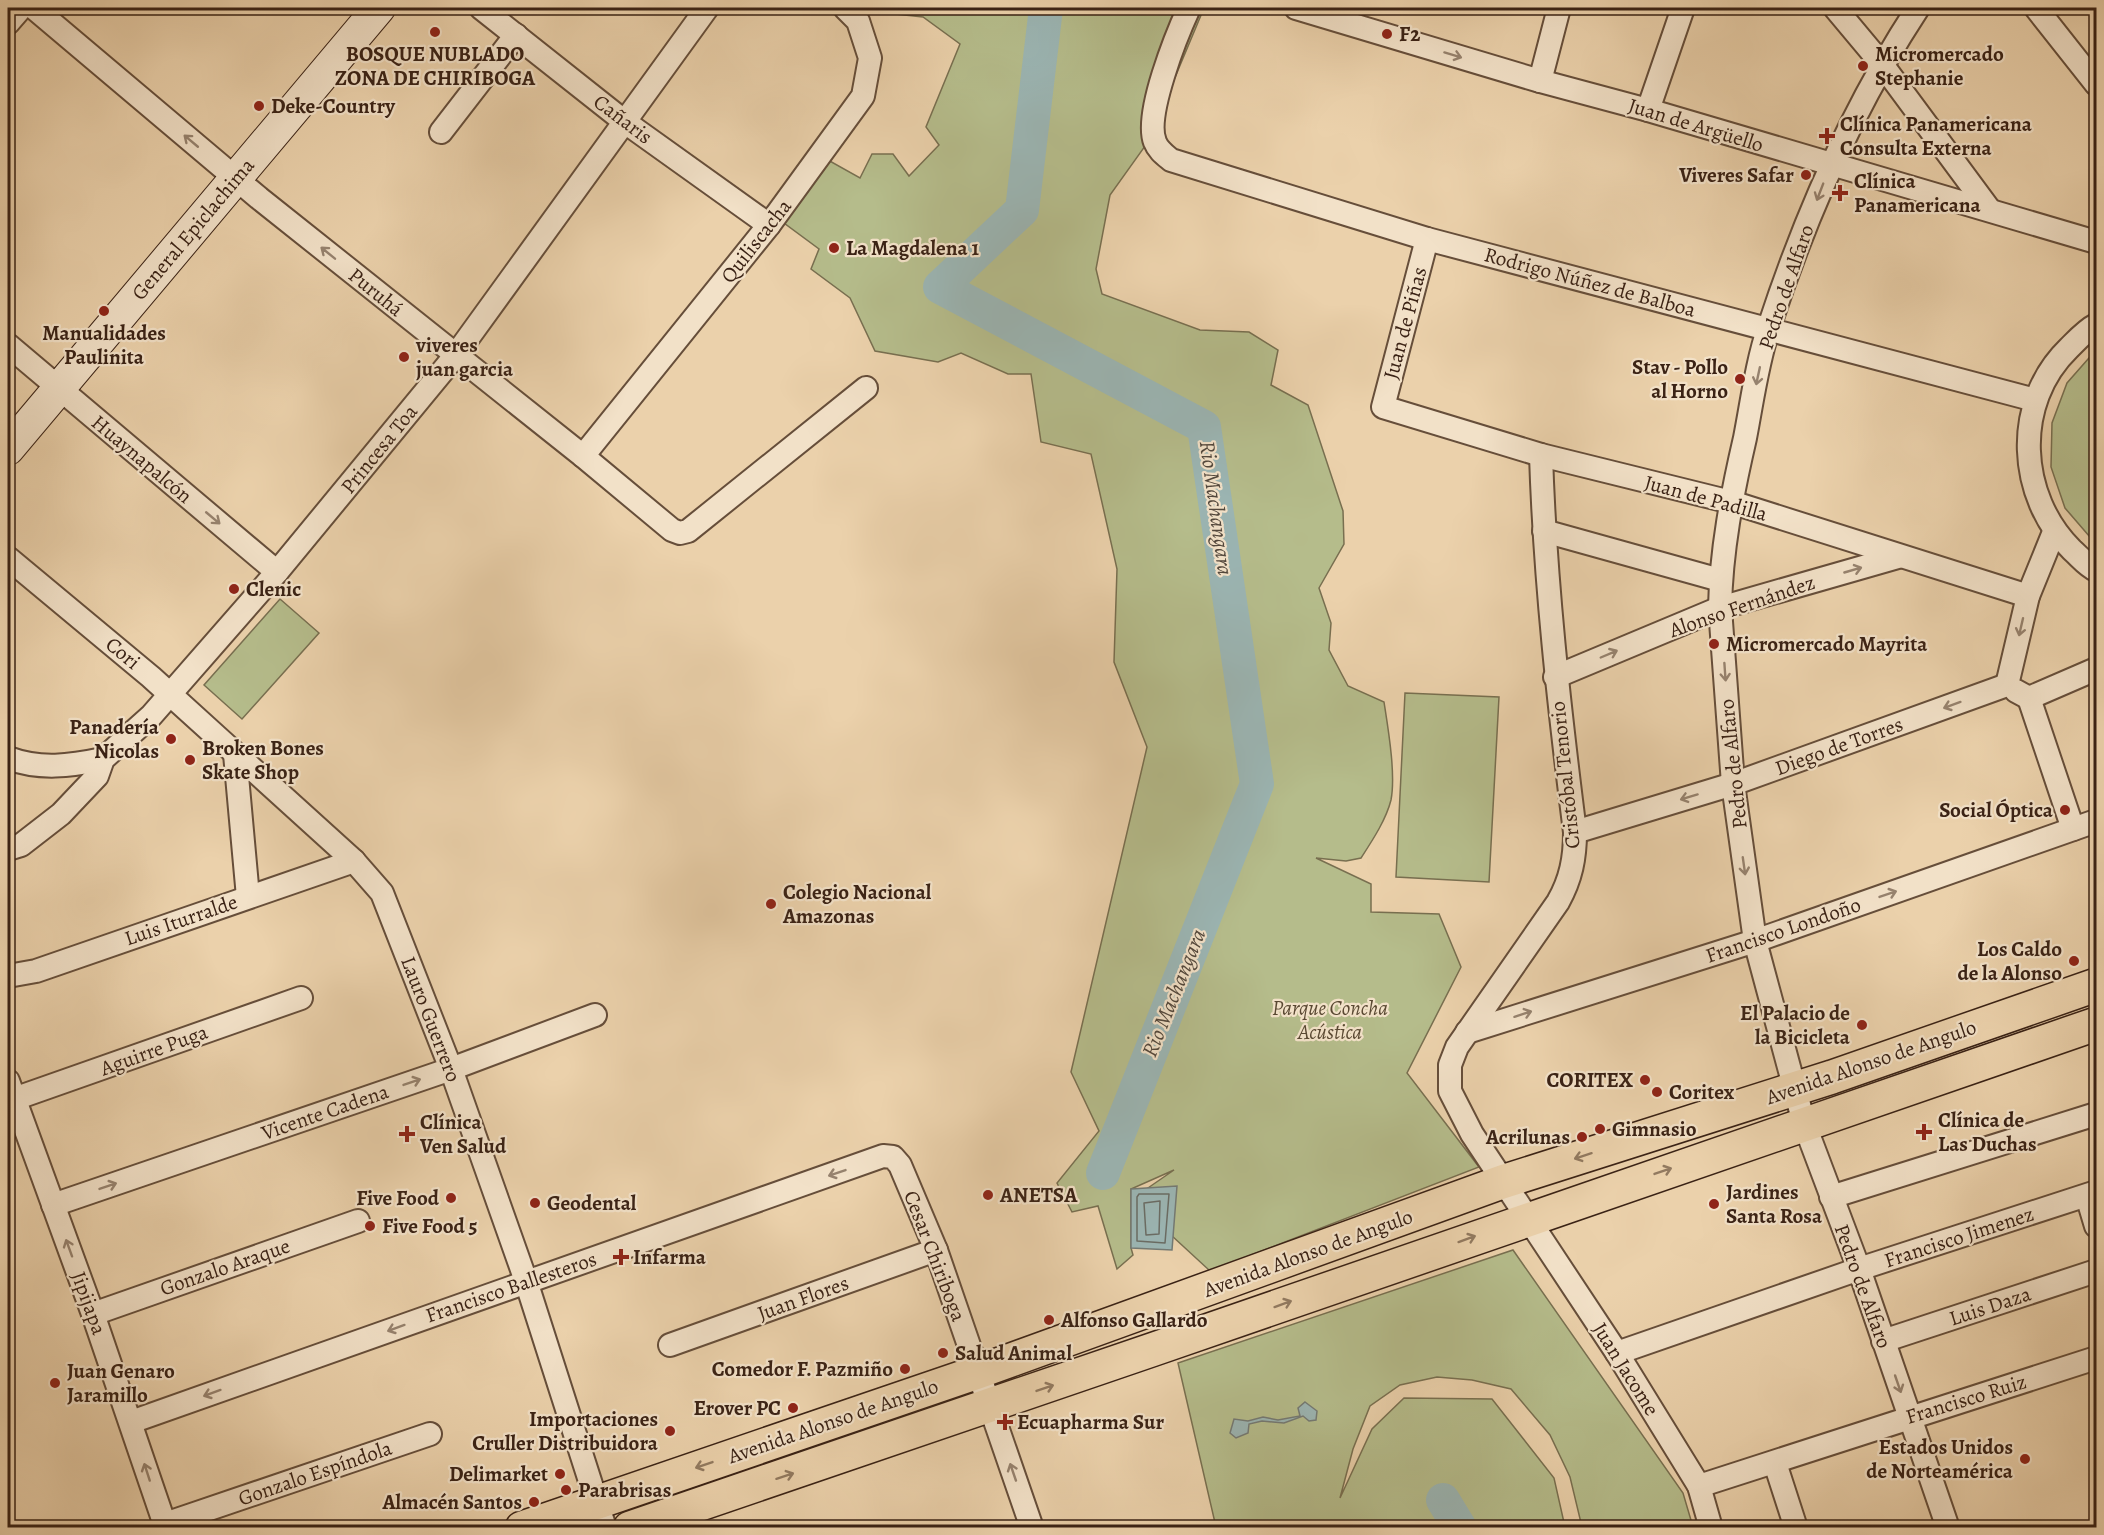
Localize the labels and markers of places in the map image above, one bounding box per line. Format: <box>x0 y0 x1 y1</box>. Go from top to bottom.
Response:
place label: F2 <box>1399 20 1420 48</box>
marker: BOSQUE NUBLADO ZONA DE CHIRIBOGA <box>428 25 442 39</box>
marker: F2 <box>1380 27 1394 41</box>
place label: BOSQUE NUBLADO ZONA DE CHIRIBOGA <box>335 40 536 92</box>
place label: Micromercado Stephanie <box>1875 40 2004 92</box>
marker: Micromercado Stephanie <box>1856 59 1870 73</box>
place label: Deke-Country <box>271 92 396 120</box>
marker: Deke-Country <box>252 99 266 113</box>
place label: Clínica Panamericana Consulta Externa <box>1840 110 2033 162</box>
marker: Clínica Panamericana Consulta Externa <box>1818 127 1836 145</box>
place label: Viveres Safar <box>1678 161 1794 189</box>
place label: Clínica Panamericana <box>1854 167 1982 219</box>
marker: Viveres Safar <box>1799 168 1813 182</box>
marker: Clínica Panamericana <box>1831 184 1849 202</box>
place label: La Magdalena 1 <box>846 234 979 262</box>
marker: La Magdalena 1 <box>827 241 841 255</box>
marker: Manualidades Paulinita <box>97 304 111 318</box>
place label: Manualidades Paulinita <box>42 319 166 371</box>
place label: viveres juan garcia <box>415 331 514 383</box>
marker: viveres juan garcia <box>397 350 411 364</box>
place label: Stav - Pollo al Horno <box>1632 353 1728 405</box>
marker: Stav - Pollo al Horno <box>1733 372 1747 386</box>
place label: Clenic <box>246 575 301 603</box>
marker: Clenic <box>227 582 241 596</box>
place label: Micromercado Mayrita <box>1726 630 1928 658</box>
marker: Micromercado Mayrita <box>1707 637 1721 651</box>
place label: Panadería Nicolas <box>69 713 160 765</box>
marker: Panadería Nicolas <box>164 732 178 746</box>
place label: Broken Bones Skate Shop <box>202 734 324 786</box>
marker: Broken Bones Skate Shop <box>183 753 197 767</box>
place label: Social Óptica <box>1939 796 2054 824</box>
marker: Social Óptica <box>2058 803 2072 817</box>
place label: Colegio Nacional Amazonas <box>782 878 932 930</box>
marker: Colegio Nacional Amazonas <box>764 897 778 911</box>
place label: Los Caldo de la Alonso <box>1957 935 2062 987</box>
marker: Los Caldo de la Alonso <box>2067 954 2081 968</box>
place label: El Palacio de la Bicicleta <box>1740 999 1851 1051</box>
marker: El Palacio de la Bicicleta <box>1855 1018 1869 1032</box>
place label: CORITEX <box>1546 1066 1634 1094</box>
marker: CORITEX <box>1638 1073 1652 1087</box>
place label: Coritex <box>1669 1078 1735 1106</box>
marker: Coritex <box>1650 1085 1664 1099</box>
place label: Clínica de Las Duchas <box>1938 1106 2037 1158</box>
place label: Clínica Ven Salud <box>419 1108 507 1160</box>
place label: Gimnasio <box>1612 1115 1697 1143</box>
marker: Gimnasio <box>1593 1122 1607 1136</box>
place label: Acrilunas <box>1485 1123 1570 1151</box>
marker: Clínica de Las Duchas <box>1915 1123 1933 1141</box>
marker: Clínica Ven Salud <box>398 1125 416 1143</box>
marker: Acrilunas <box>1575 1130 1589 1144</box>
place label: Jardines Santa Rosa <box>1726 1178 1823 1230</box>
place label: ANETSA <box>999 1181 1078 1209</box>
place label: Five Food <box>356 1184 440 1212</box>
marker: ANETSA <box>981 1188 995 1202</box>
place label: Geodental <box>547 1189 637 1217</box>
marker: Five Food <box>444 1191 458 1205</box>
marker: Geodental <box>528 1196 542 1210</box>
marker: Jardines Santa Rosa <box>1707 1197 1721 1211</box>
place label: Five Food 5 <box>382 1212 477 1240</box>
marker: Five Food 5 <box>363 1219 377 1233</box>
place label: Infarma <box>633 1243 707 1271</box>
marker: Infarma <box>614 1250 628 1264</box>
place label: Alfonso Gallardo <box>1060 1306 1208 1334</box>
marker: Alfonso Gallardo <box>1042 1313 1056 1327</box>
place label: Salud Animal <box>955 1339 1072 1367</box>
marker: Salud Animal <box>936 1346 950 1360</box>
place label: Comedor F. Pazmiño <box>712 1355 893 1383</box>
place label: Juan Genaro Jaramillo <box>67 1357 175 1409</box>
marker: Comedor F. Pazmiño <box>898 1362 912 1376</box>
marker: Juan Genaro Jaramillo <box>48 1376 62 1390</box>
place label: Erover PC <box>693 1394 781 1422</box>
marker: Erover PC <box>786 1401 800 1415</box>
place label: Importaciones Cruller Distribuidora <box>472 1405 659 1457</box>
place label: Ecuapharma Sur <box>1017 1408 1164 1436</box>
marker: Ecuapharma Sur <box>998 1415 1012 1429</box>
marker: Importaciones Cruller Distribuidora <box>663 1424 677 1438</box>
place label: Estados Unidos de Norteamérica <box>1866 1433 2014 1485</box>
marker: Estados Unidos de Norteamérica <box>2018 1452 2032 1466</box>
place label: Delimarket <box>449 1460 548 1488</box>
marker: Delimarket <box>553 1467 567 1481</box>
place label: Parabrisas <box>578 1476 671 1504</box>
marker: Parabrisas <box>559 1483 573 1497</box>
place label: Almacén Santos <box>382 1488 522 1516</box>
marker: Almacén Santos <box>527 1495 541 1509</box>

